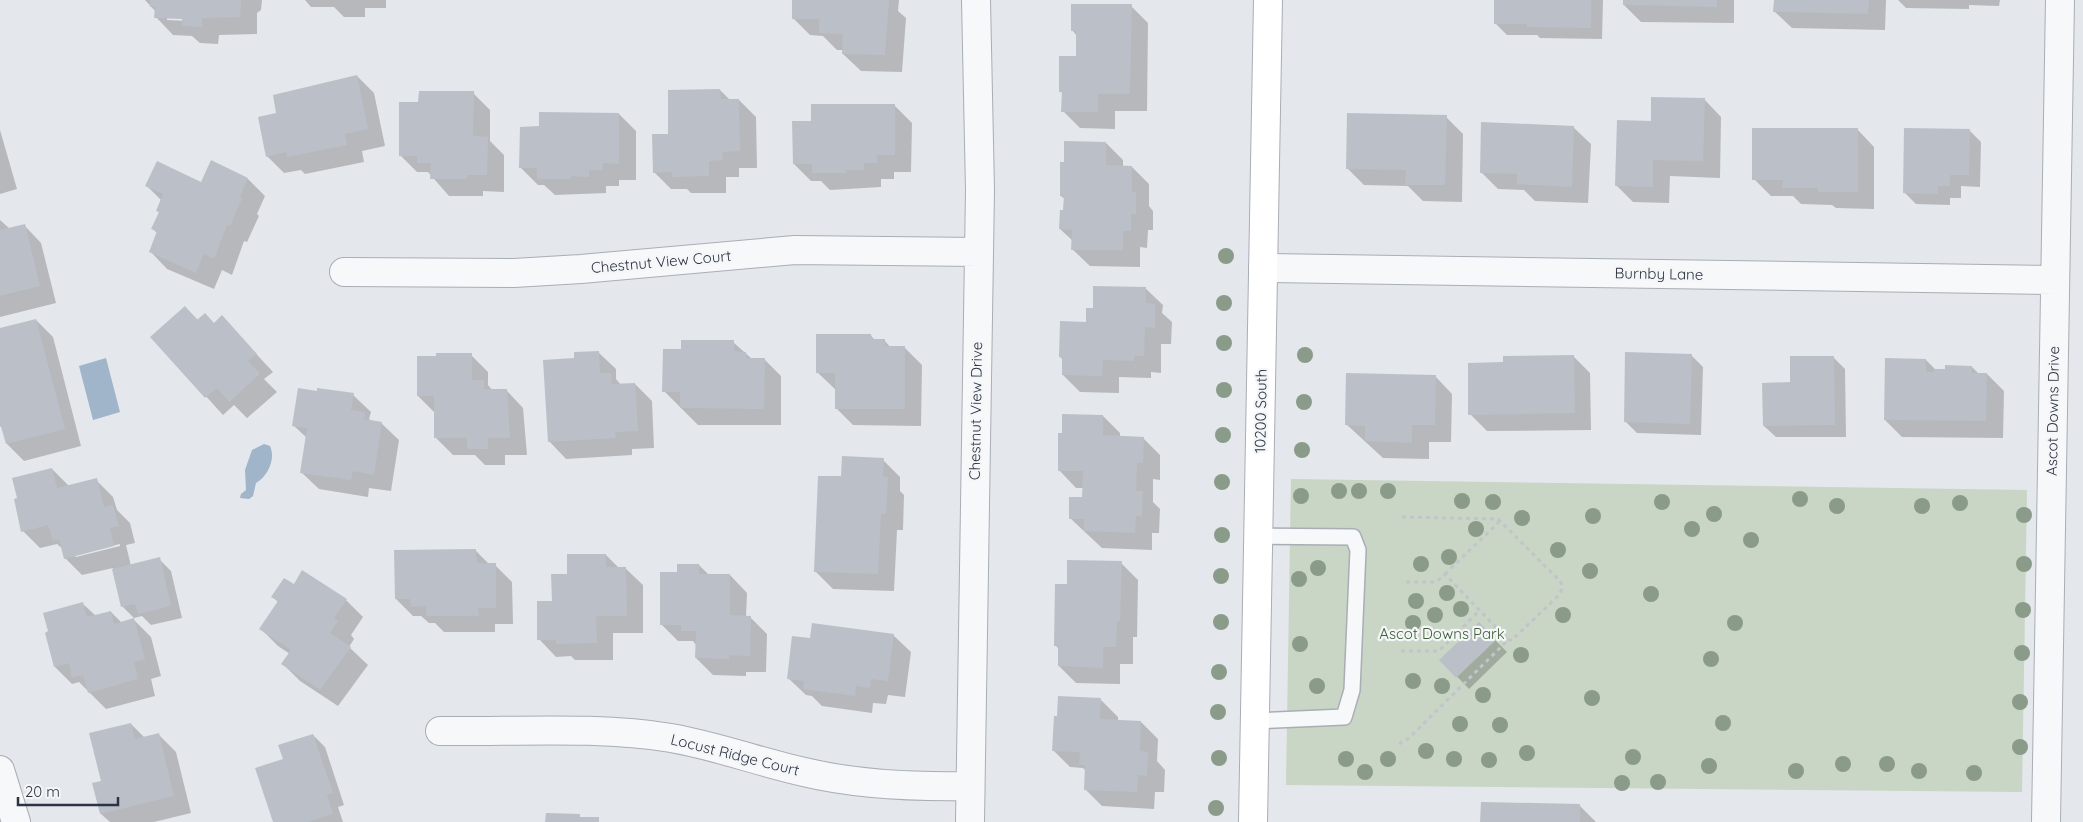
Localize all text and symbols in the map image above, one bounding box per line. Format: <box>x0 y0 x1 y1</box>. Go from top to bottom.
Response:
street label: Chestnut View Court <box>590 246 732 277</box>
street label: Burnby Lane <box>1615 263 1704 284</box>
street label: Chestnut View Drive <box>965 342 986 480</box>
street label: Ascot Downs Drive <box>2042 346 2063 476</box>
street label: 10200 South <box>1250 369 1271 453</box>
park label: Ascot Downs Park <box>1379 624 1505 643</box>
street label: Locust Ridge Court <box>669 729 801 780</box>
scale bar <box>18 774 118 806</box>
text: 20 m <box>25 782 60 801</box>

